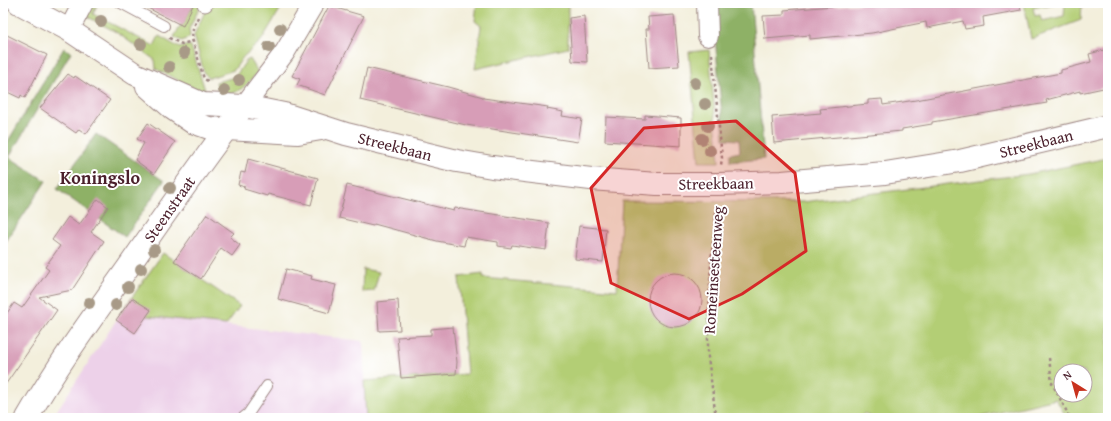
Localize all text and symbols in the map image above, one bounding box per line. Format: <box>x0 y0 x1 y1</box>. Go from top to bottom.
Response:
street label: Streekbaan <box>997 122 1075 164</box>
street label: Streekbaan <box>356 125 434 167</box>
district label: Koningslo <box>60 164 141 191</box>
street label: Steenstraat <box>137 170 201 247</box>
street label: Streekbaan <box>678 170 754 196</box>
street label: Romeinsesteenweg <box>697 205 729 335</box>
north arrow <box>1053 363 1093 403</box>
text: N <box>1059 366 1075 384</box>

